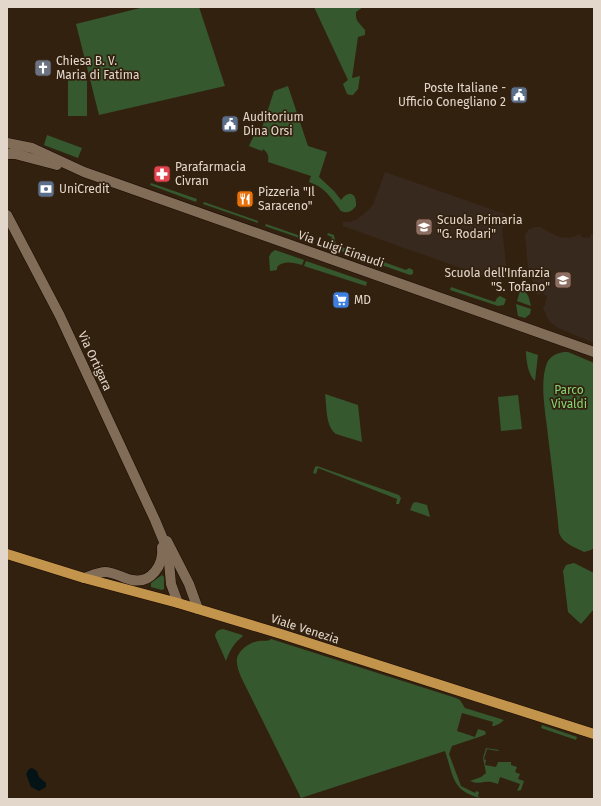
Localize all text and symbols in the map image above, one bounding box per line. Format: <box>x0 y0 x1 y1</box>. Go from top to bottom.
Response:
place label: Chiesa B. V. Maria di Fatima <box>56 54 140 82</box>
church icon: Chiesa B. V. Maria di Fatima <box>33 58 53 78</box>
place label: Poste Italiane - Ufficio Conegliano 2 <box>398 81 506 109</box>
public building icon: Poste Italiane - Ufficio Conegliano 2 <box>509 85 529 105</box>
place label: Auditorium Dina Orsi <box>243 110 304 138</box>
public building icon: Auditorium Dina Orsi <box>220 114 240 134</box>
place label: Parafarmacia Civran <box>175 160 246 188</box>
pharmacy icon: Parafarmacia Civran <box>152 164 172 184</box>
bank icon: UniCredit <box>36 179 56 199</box>
place label: UniCredit <box>59 182 110 196</box>
place label: Pizzeria "Il Saraceno" <box>258 185 315 213</box>
restaurant icon: Pizzeria "Il Saraceno" <box>235 189 255 209</box>
place label: Scuola Primaria "G. Rodari" <box>437 213 522 241</box>
school or university icon: Scuola Primaria "G. Rodari" <box>414 217 434 237</box>
street label: Via Luigi Einaudi <box>296 228 386 270</box>
place label: Scuola dell'Infanzia "S. Tofano" <box>444 266 550 294</box>
school or university icon: Scuola dell'Infanzia "S. Tofano" <box>553 270 573 290</box>
supermarket icon: MD <box>331 290 351 310</box>
place label: MD <box>354 293 371 307</box>
street label: Via Ortigara <box>75 329 115 393</box>
park label: Parco Vivaldi <box>551 383 587 411</box>
street label: Viale Venezia <box>269 611 341 647</box>

